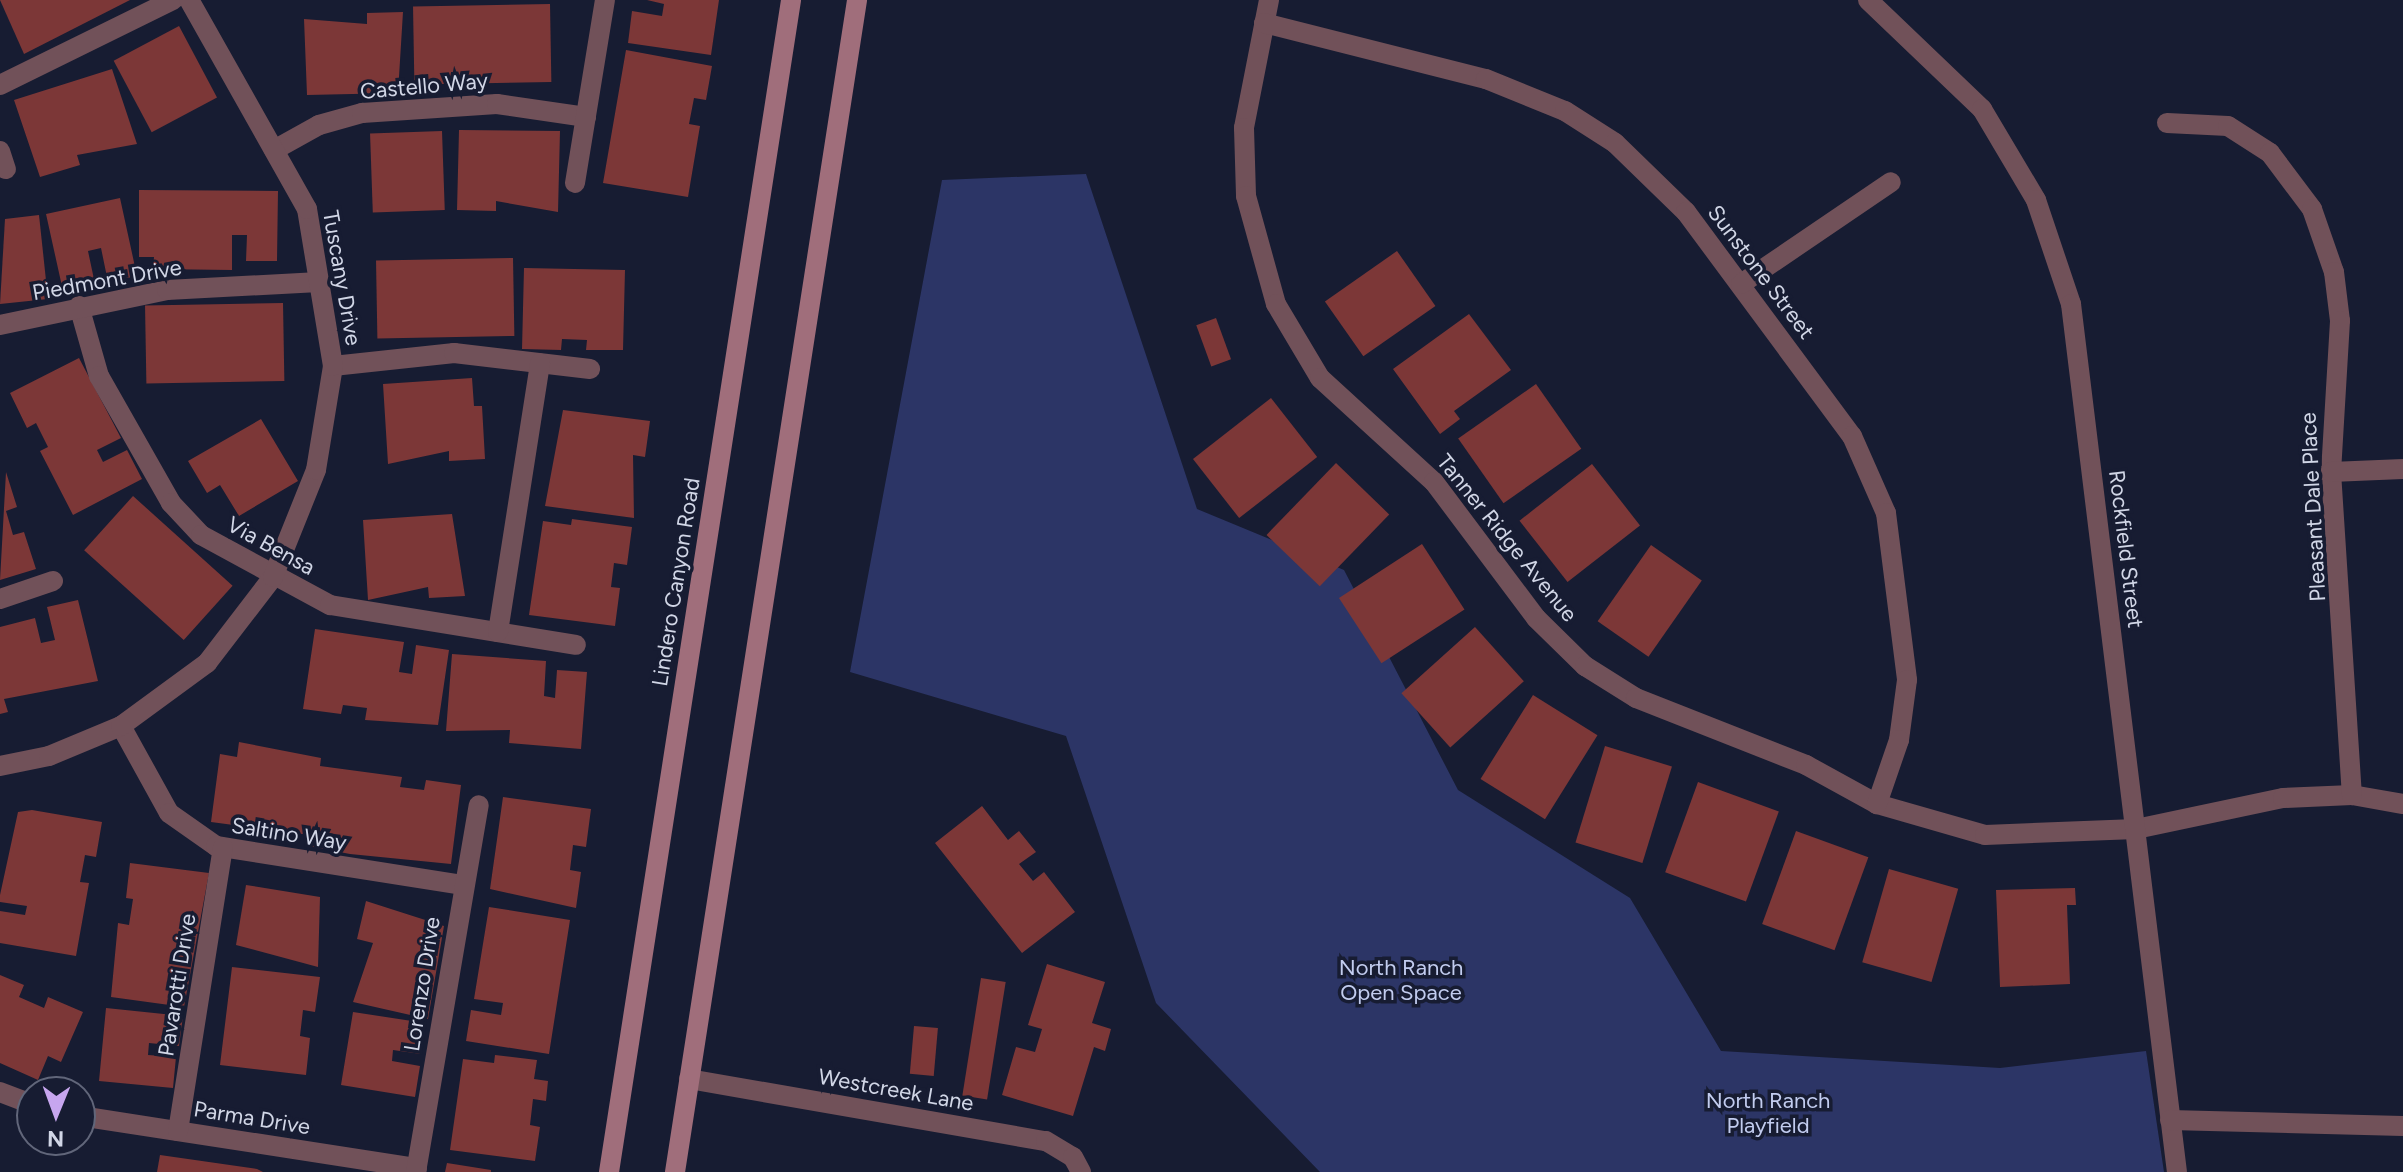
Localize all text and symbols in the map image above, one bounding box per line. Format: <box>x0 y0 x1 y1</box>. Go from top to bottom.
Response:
street label: Castello Way <box>359 67 489 105</box>
street label: Sunstone Street <box>1702 200 1820 344</box>
street label: Tuscany Drive <box>317 208 367 348</box>
street label: Piedmont Drive <box>30 254 184 306</box>
street label: Pleasant Dale Place <box>2295 412 2331 602</box>
street label: Tanner Ridge Avenue <box>1431 449 1583 627</box>
street label: Rockfield Street <box>2103 468 2149 630</box>
street label: Lindero Canyon Road <box>646 476 706 688</box>
street label: Via Bensa <box>223 511 319 581</box>
street label: Saltino Way <box>229 812 349 856</box>
street label: Pavarotti Drive <box>153 912 201 1058</box>
street label: Lorenzo Drive <box>398 915 446 1053</box>
park label: North Ranch Open Space <box>1339 954 1463 1006</box>
street label: Westcreek Lane <box>816 1063 976 1117</box>
north arrow <box>16 1076 96 1156</box>
park label: North Ranch Playfield <box>1706 1087 1830 1138</box>
street label: Parma Drive <box>192 1096 312 1140</box>
text: N <box>47 1125 64 1152</box>

